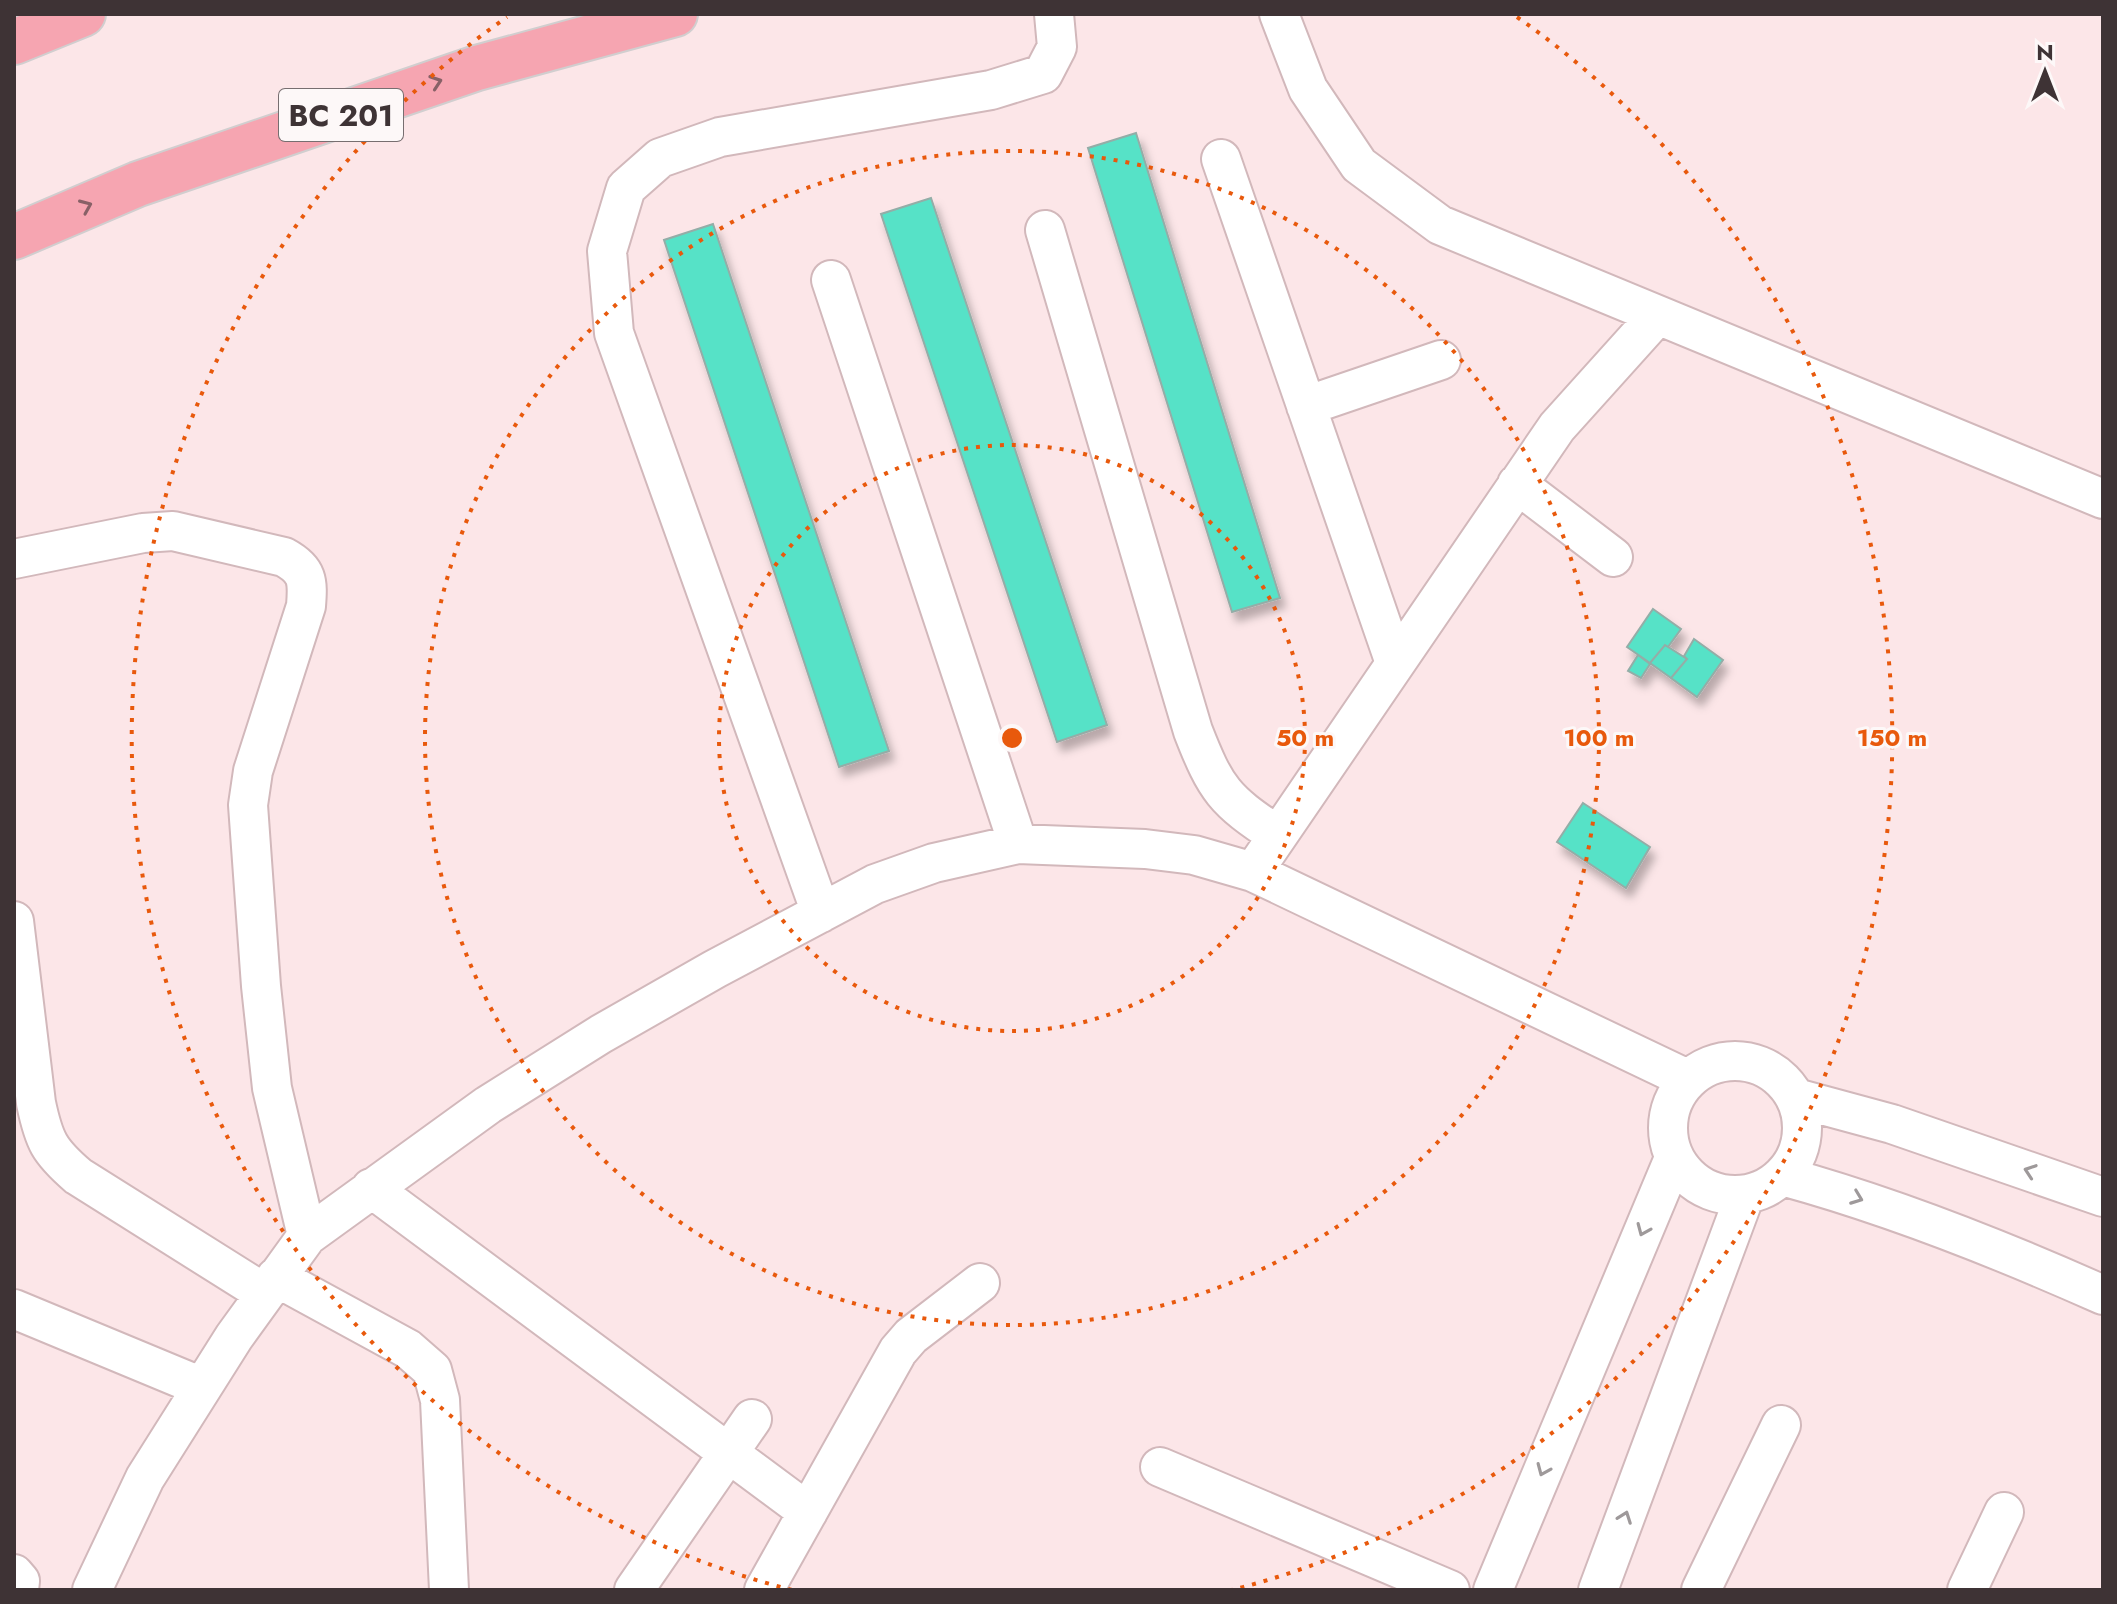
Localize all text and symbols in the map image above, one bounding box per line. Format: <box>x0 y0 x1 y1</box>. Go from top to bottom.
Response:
north arrow <box>2005 32 2085 112</box>
text: N <box>2036 36 2054 68</box>
one-way arrow <box>428 75 442 91</box>
road number: BC 201 <box>279 89 403 141</box>
one-way arrow <box>78 200 92 216</box>
text: 50 m <box>1276 720 1334 755</box>
text: 100 m <box>1564 720 1634 755</box>
text: 150 m <box>1857 720 1927 755</box>
centre of rings <box>998 724 1026 752</box>
one-way arrow <box>2023 1164 2037 1180</box>
one-way arrow <box>1849 1188 1863 1205</box>
one-way arrow <box>1637 1222 1653 1236</box>
one-way arrow <box>1537 1462 1553 1476</box>
one-way arrow <box>1615 1511 1632 1525</box>

